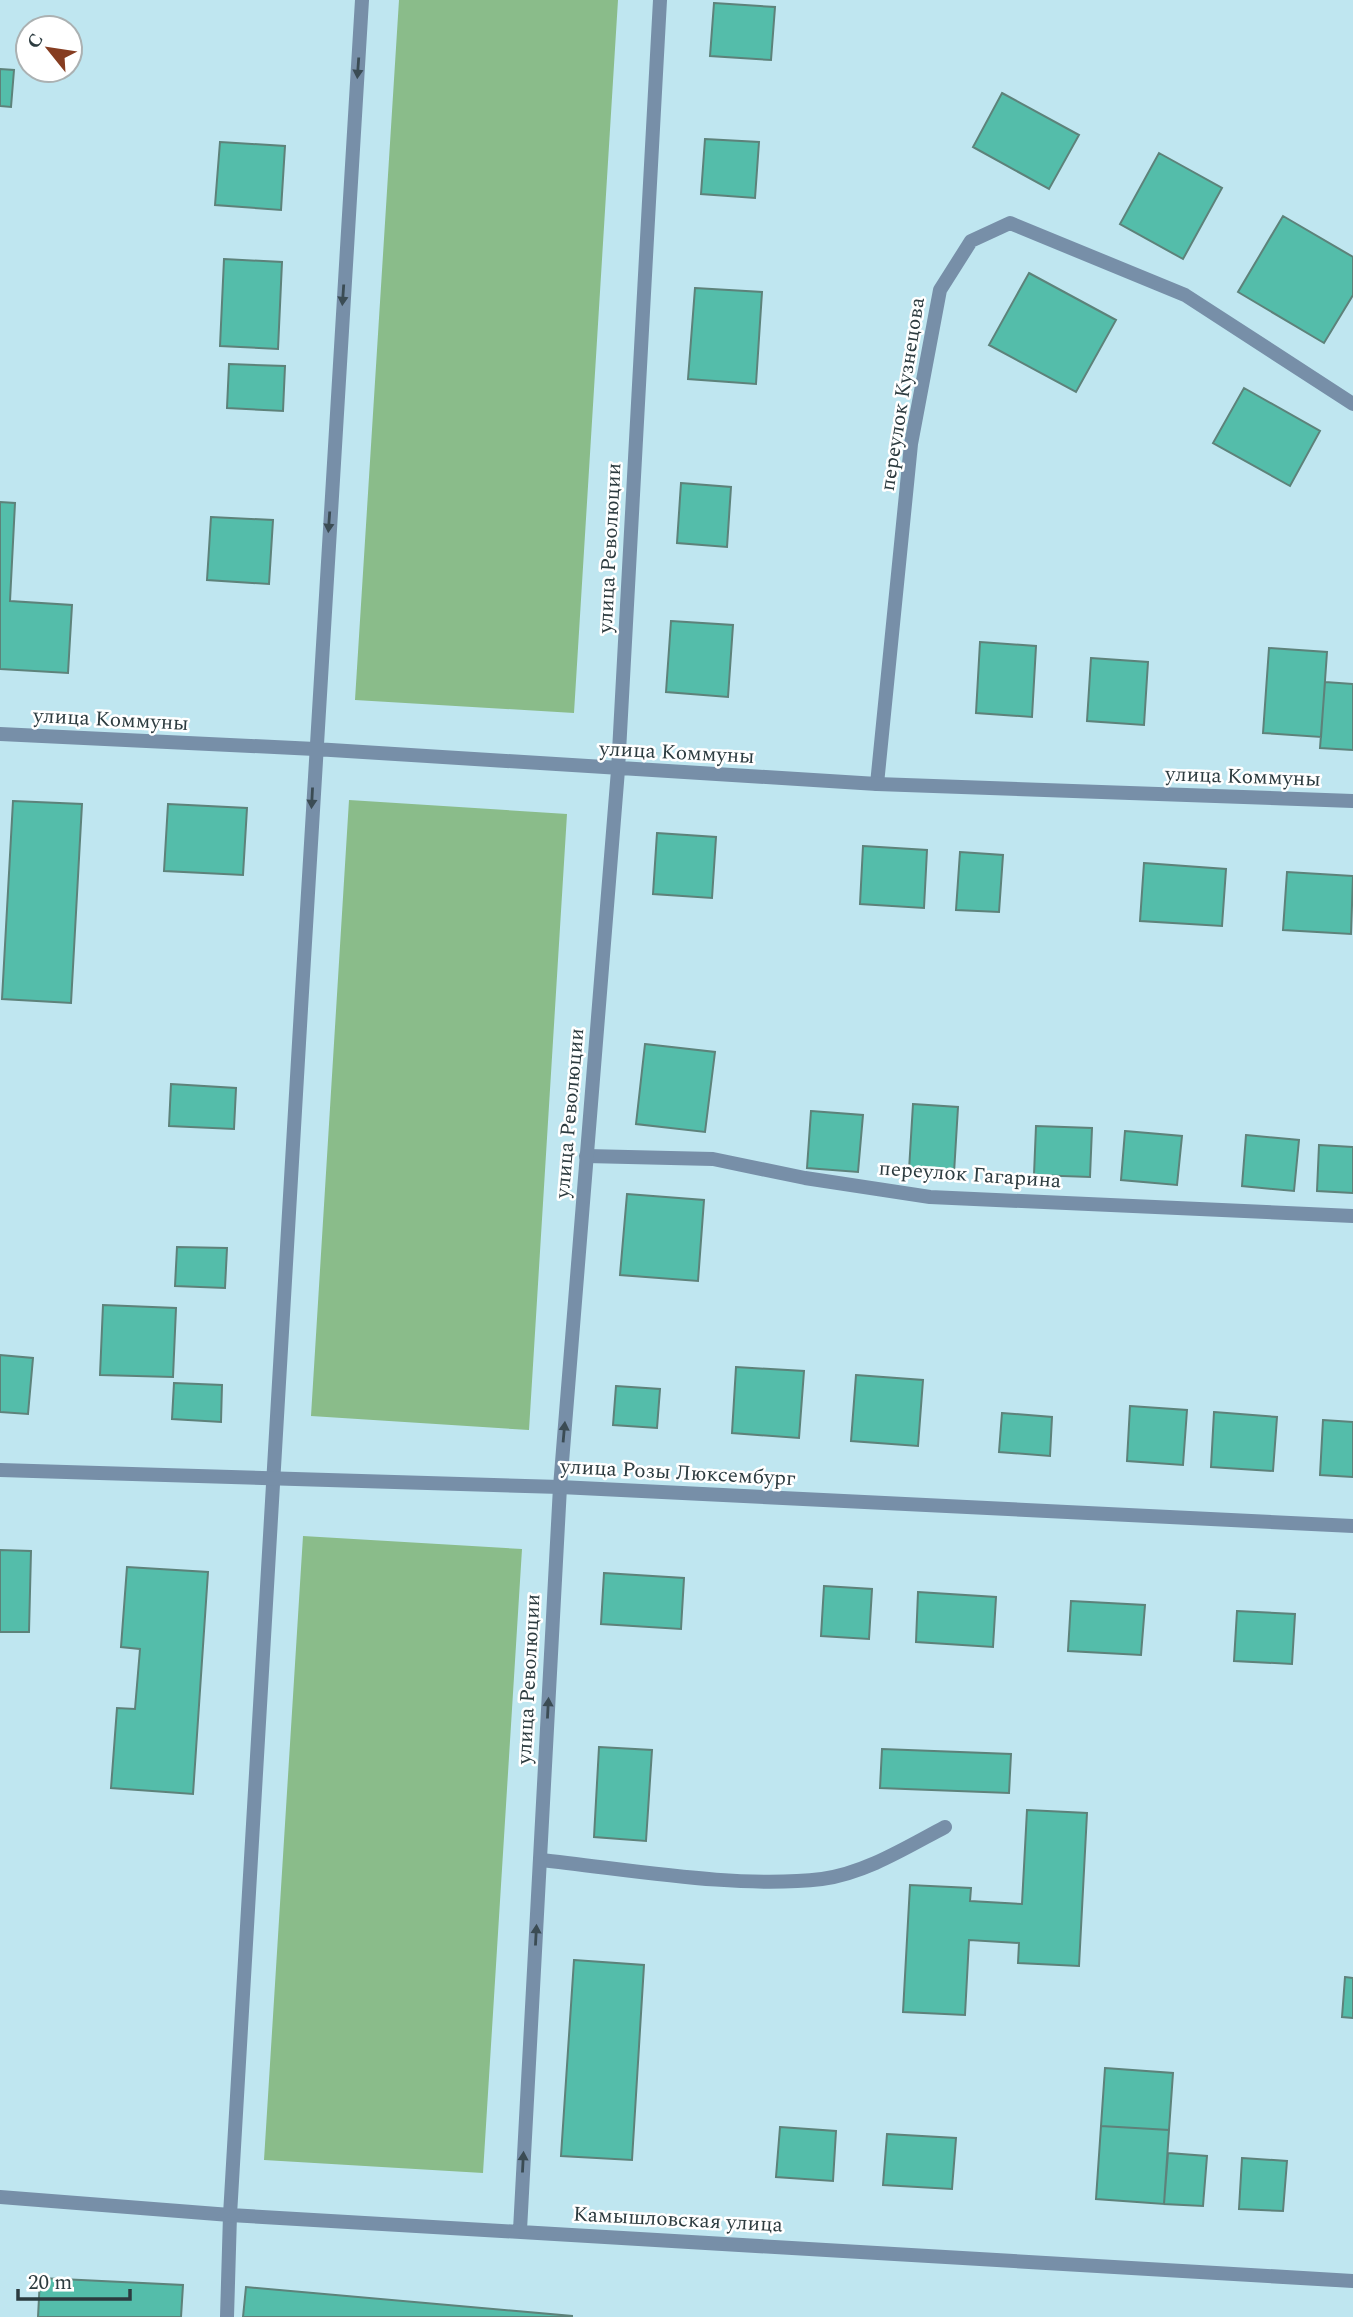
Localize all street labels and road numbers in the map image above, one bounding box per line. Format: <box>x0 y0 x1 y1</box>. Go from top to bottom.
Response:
street label: переулок Кузнецова <box>872 294 934 493</box>
street label: улица Революции <box>589 462 630 635</box>
street label: улица Коммуны <box>31 700 189 740</box>
street label: улица Коммуны <box>597 733 755 773</box>
street label: улица Коммуны <box>1164 758 1321 796</box>
street label: улица Революции <box>547 1027 593 1201</box>
street label: переулок Гагарина <box>878 1153 1063 1197</box>
street label: улица Розы Люксембург <box>558 1451 796 1495</box>
street label: улица Революции <box>508 1593 549 1766</box>
street label: Камышловская улица <box>572 2199 784 2242</box>

